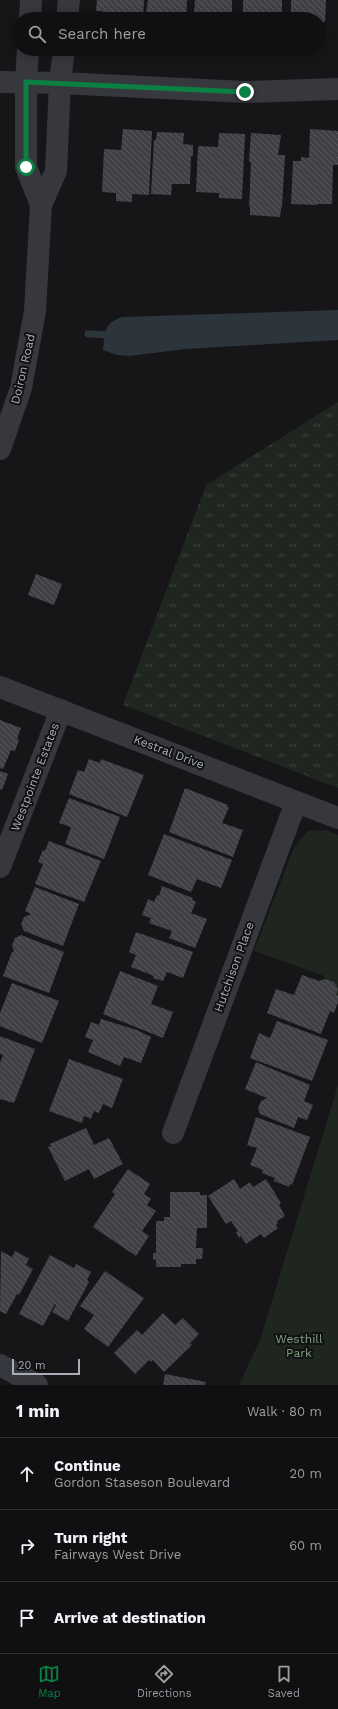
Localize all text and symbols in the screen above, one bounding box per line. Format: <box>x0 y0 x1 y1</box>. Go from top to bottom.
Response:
search box <box>12 12 326 56</box>
icon: search <box>26 23 48 45</box>
text: Search here <box>58 25 146 43</box>
route end <box>236 83 254 101</box>
route start <box>17 158 35 176</box>
street label: Doiron Road <box>8 332 38 406</box>
street label: Westpointe Estates <box>8 721 62 833</box>
street label: Kestral Drive <box>132 732 206 772</box>
street label: Hutchison Place <box>211 920 257 1014</box>
park label: Westhill Park <box>275 1332 323 1360</box>
scale bar <box>12 1357 80 1376</box>
text: 20 m <box>18 1359 46 1372</box>
text: 1 min <box>16 1401 60 1421</box>
text: Walk · 80 m <box>247 1404 322 1419</box>
text: Continue <box>54 1457 121 1475</box>
icon: ahead <box>16 1463 38 1485</box>
text: 20 m <box>290 1466 322 1481</box>
text: Gordon Staseson Boulevard <box>54 1475 230 1490</box>
text: Turn right <box>54 1529 127 1547</box>
icon: right <box>16 1535 38 1557</box>
text: 60 m <box>289 1538 322 1553</box>
text: Fairways West Drive <box>54 1547 181 1562</box>
icon: arrive <box>16 1607 38 1629</box>
text: Arrive at destination <box>54 1609 206 1627</box>
tab: Map <box>38 1663 61 1700</box>
tab: Directions <box>137 1663 191 1700</box>
tab: Saved <box>268 1663 300 1700</box>

